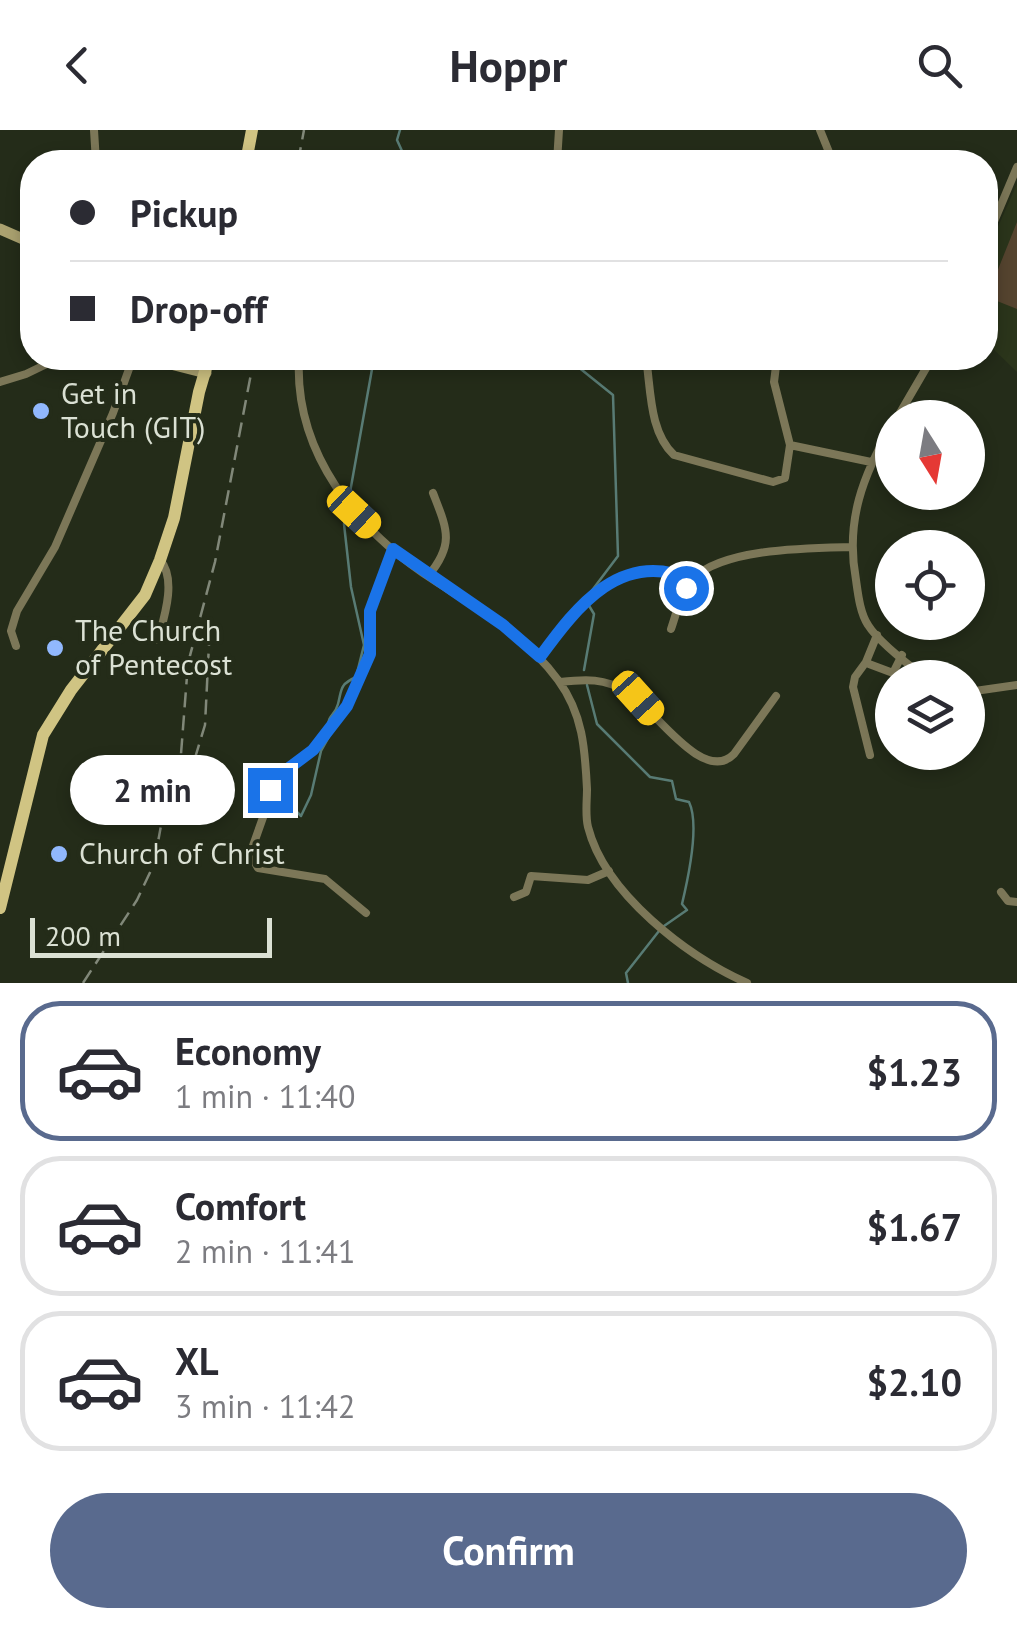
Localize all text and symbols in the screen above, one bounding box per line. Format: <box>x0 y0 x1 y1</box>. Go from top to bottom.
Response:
text: Hoppr <box>450 36 567 94</box>
icon: back <box>50 38 105 93</box>
icon: search <box>912 38 967 93</box>
text: Pickup <box>130 188 238 237</box>
text: Drop-off <box>130 284 267 333</box>
place label: Get in Touch (GIT) <box>61 373 205 446</box>
marker: Get in Touch (GIT) <box>30 400 52 422</box>
north arrow <box>875 400 985 510</box>
map controls <box>875 400 985 770</box>
car <box>322 481 386 543</box>
button: locate <box>875 530 985 640</box>
route start <box>664 566 709 611</box>
place label: The Church of Pentecost <box>75 610 232 683</box>
marker: The Church of Pentecost <box>44 637 66 659</box>
button: layers <box>875 660 985 770</box>
car <box>607 666 669 730</box>
callout: 2 min <box>70 755 235 825</box>
route end <box>248 768 293 813</box>
text: 2 min <box>113 769 192 811</box>
place label: Church of Christ <box>79 833 285 872</box>
marker: Church of Christ <box>48 843 70 865</box>
scale bar <box>30 913 272 958</box>
text: 200 m <box>45 917 121 954</box>
icon: car <box>55 1026 145 1116</box>
text: Economy <box>175 1026 321 1075</box>
text: $1.23 <box>866 1047 962 1096</box>
text: 1 min · 11:40 <box>175 1075 355 1117</box>
icon: car <box>55 1181 145 1271</box>
text: Comfort <box>175 1181 306 1230</box>
text: $1.67 <box>866 1202 962 1251</box>
text: 2 min · 11:41 <box>175 1230 355 1272</box>
icon: car <box>55 1336 145 1426</box>
text: XL <box>175 1336 219 1385</box>
text: $2.10 <box>866 1357 962 1406</box>
text: 3 min · 11:42 <box>175 1385 355 1427</box>
button: Confirm <box>50 1493 967 1608</box>

